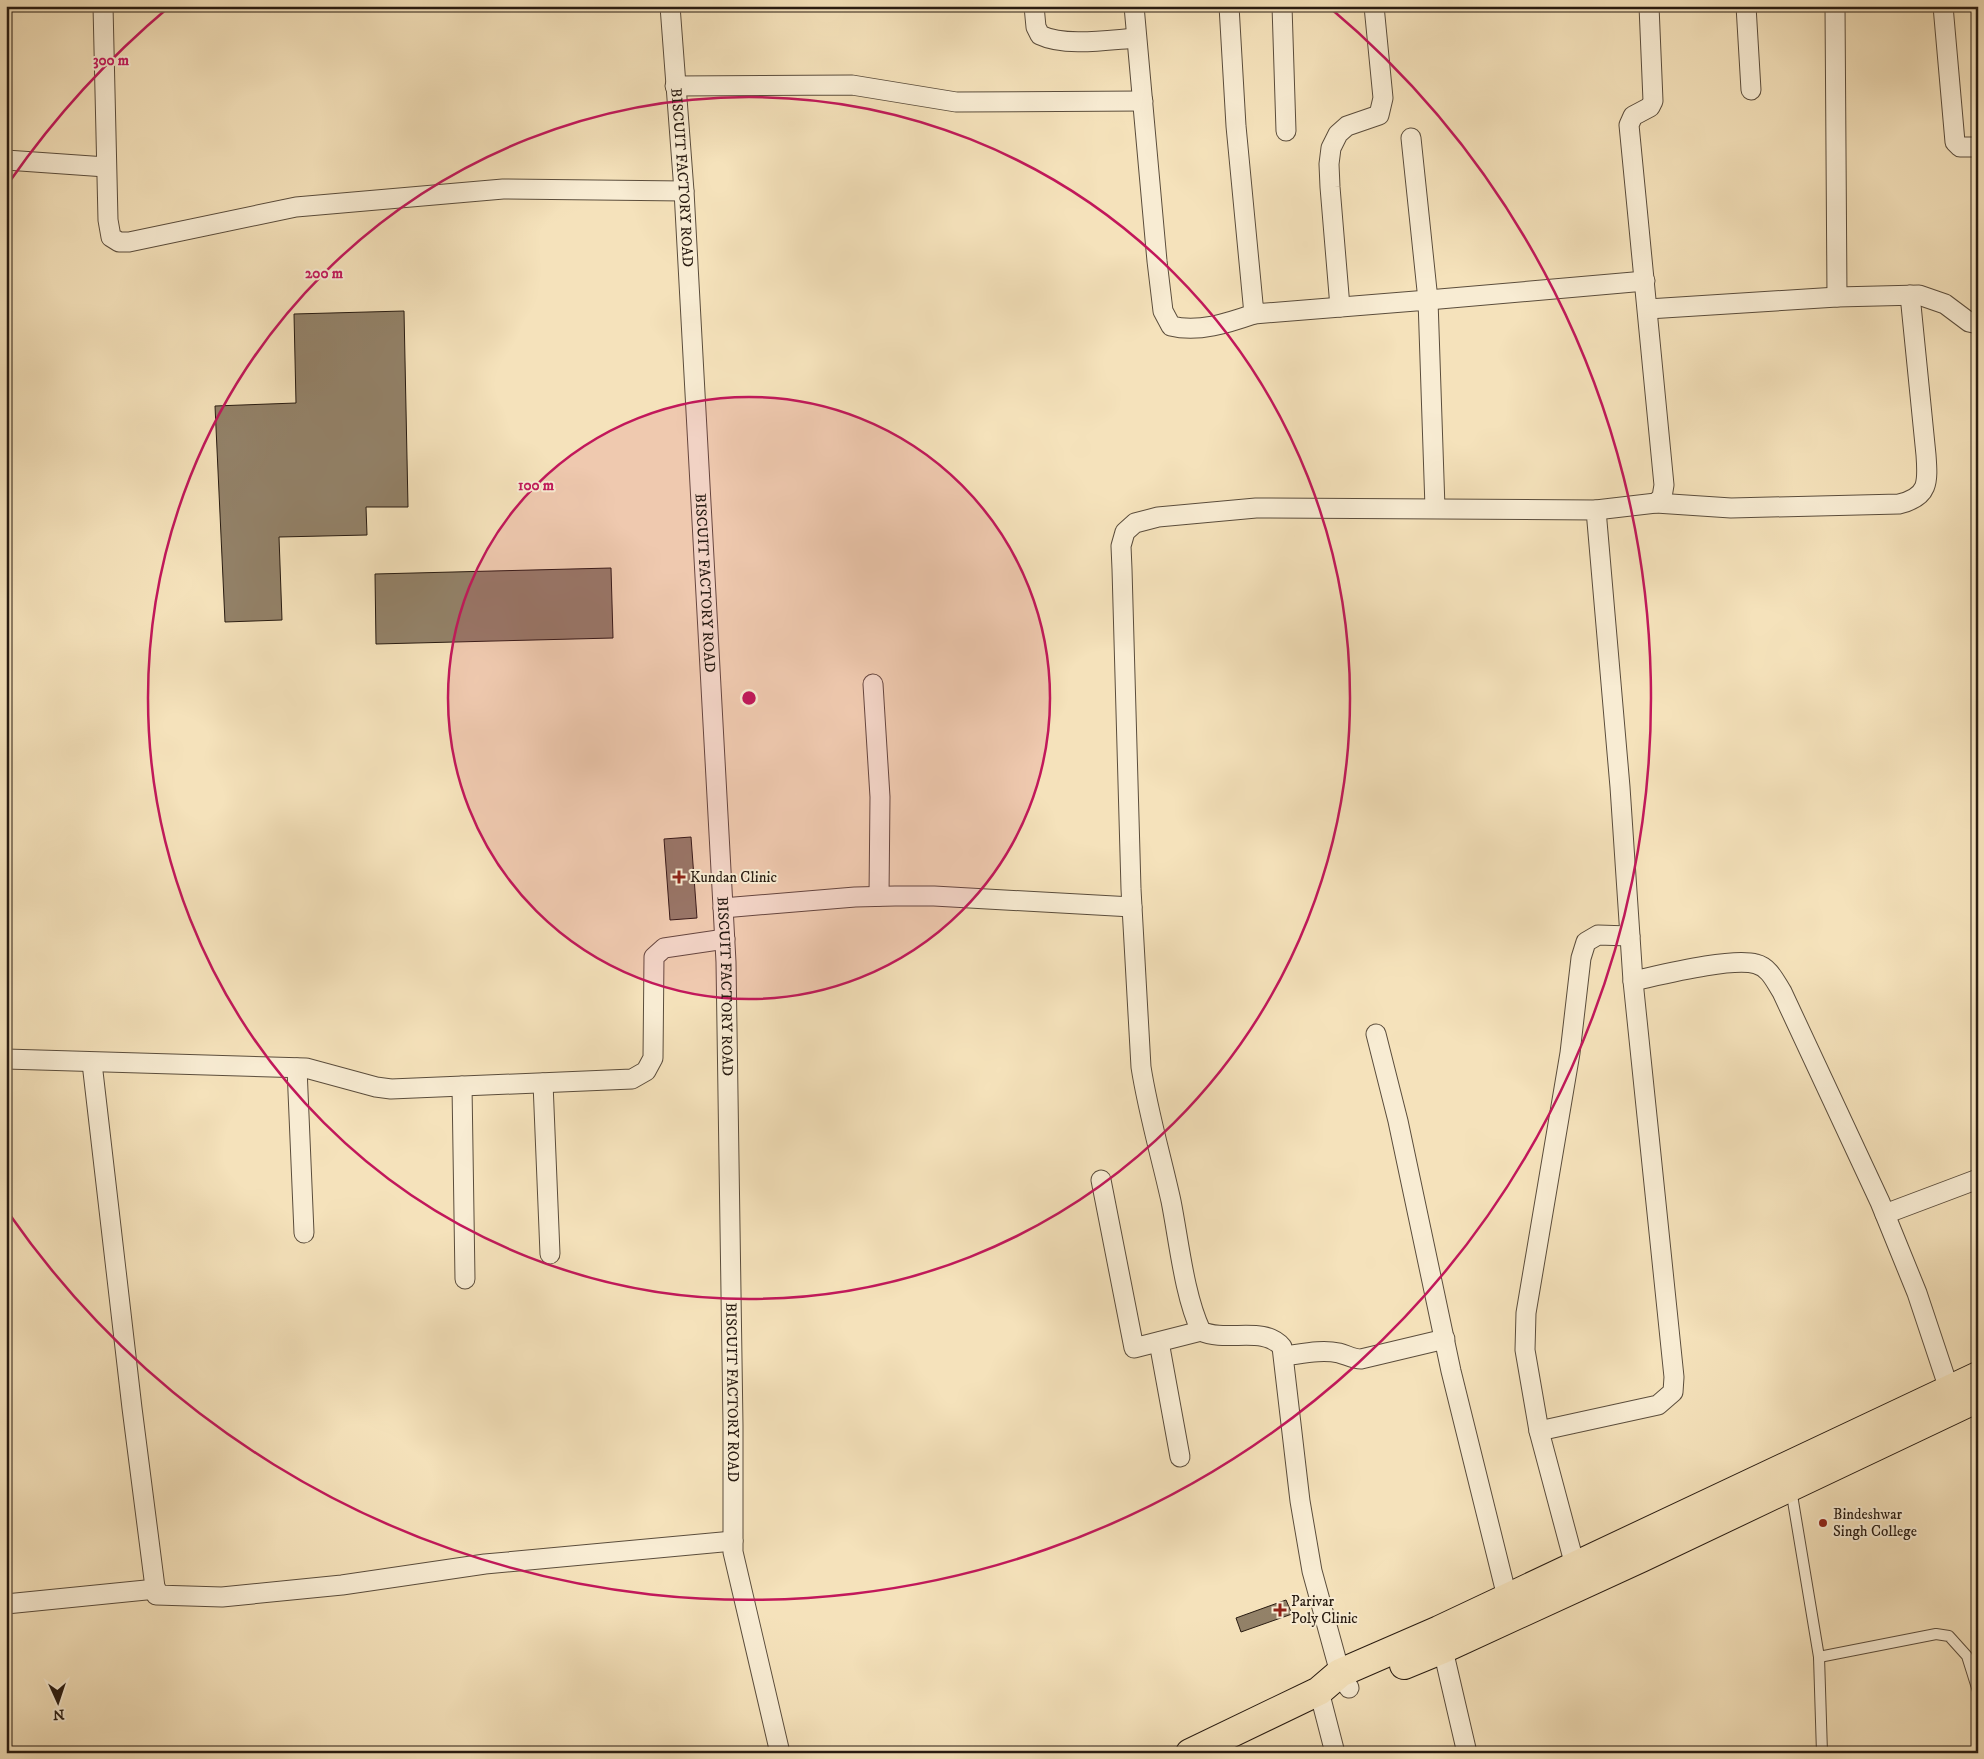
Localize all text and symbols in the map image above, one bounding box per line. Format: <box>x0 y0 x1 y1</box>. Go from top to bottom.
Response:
text: 300 m <box>93 51 130 70</box>
street label: BISCUIT FACTORY ROAD <box>667 87 698 268</box>
text: 200 m <box>305 264 344 283</box>
text: 100 m <box>518 476 555 495</box>
street label: BISCUIT FACTORY ROAD <box>691 493 720 673</box>
centre of rings <box>740 689 758 707</box>
place label: Kundan Clinic <box>690 868 777 887</box>
marker: Kundan Clinic <box>672 870 686 884</box>
street label: BISCUIT FACTORY ROAD <box>713 896 737 1076</box>
street label: BISCUIT FACTORY ROAD <box>722 1302 743 1482</box>
place label: Bindeshwar Singh College <box>1833 1505 1917 1541</box>
marker: Bindeshwar Singh College <box>1817 1517 1829 1529</box>
place label: Parivar Poly Clinic <box>1291 1592 1358 1628</box>
marker: Parivar Poly Clinic <box>1273 1603 1287 1617</box>
north arrow <box>32 1676 82 1726</box>
text: N <box>52 1705 65 1723</box>

